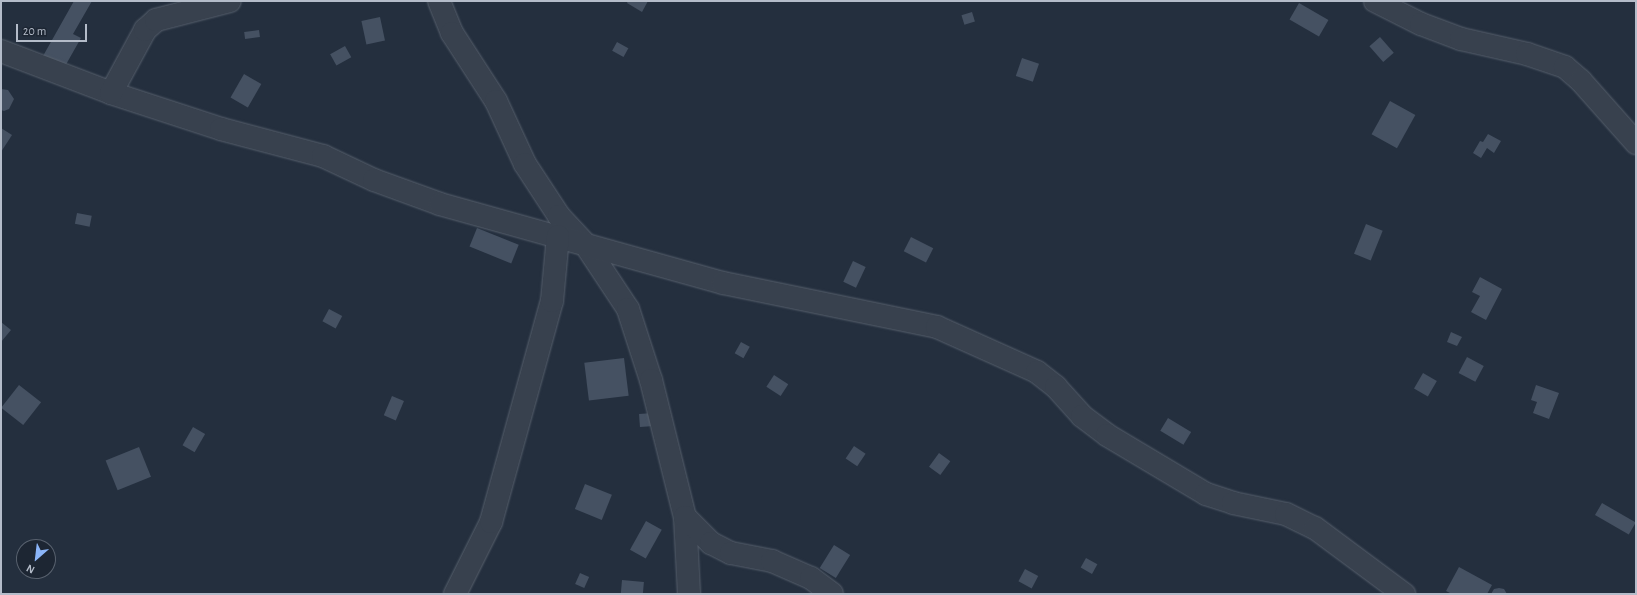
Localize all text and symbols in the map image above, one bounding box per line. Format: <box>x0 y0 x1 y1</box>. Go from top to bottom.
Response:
scale bar <box>18 16 89 42</box>
text: 20 m <box>23 25 46 37</box>
north arrow <box>16 539 56 579</box>
text: N <box>25 563 37 576</box>

